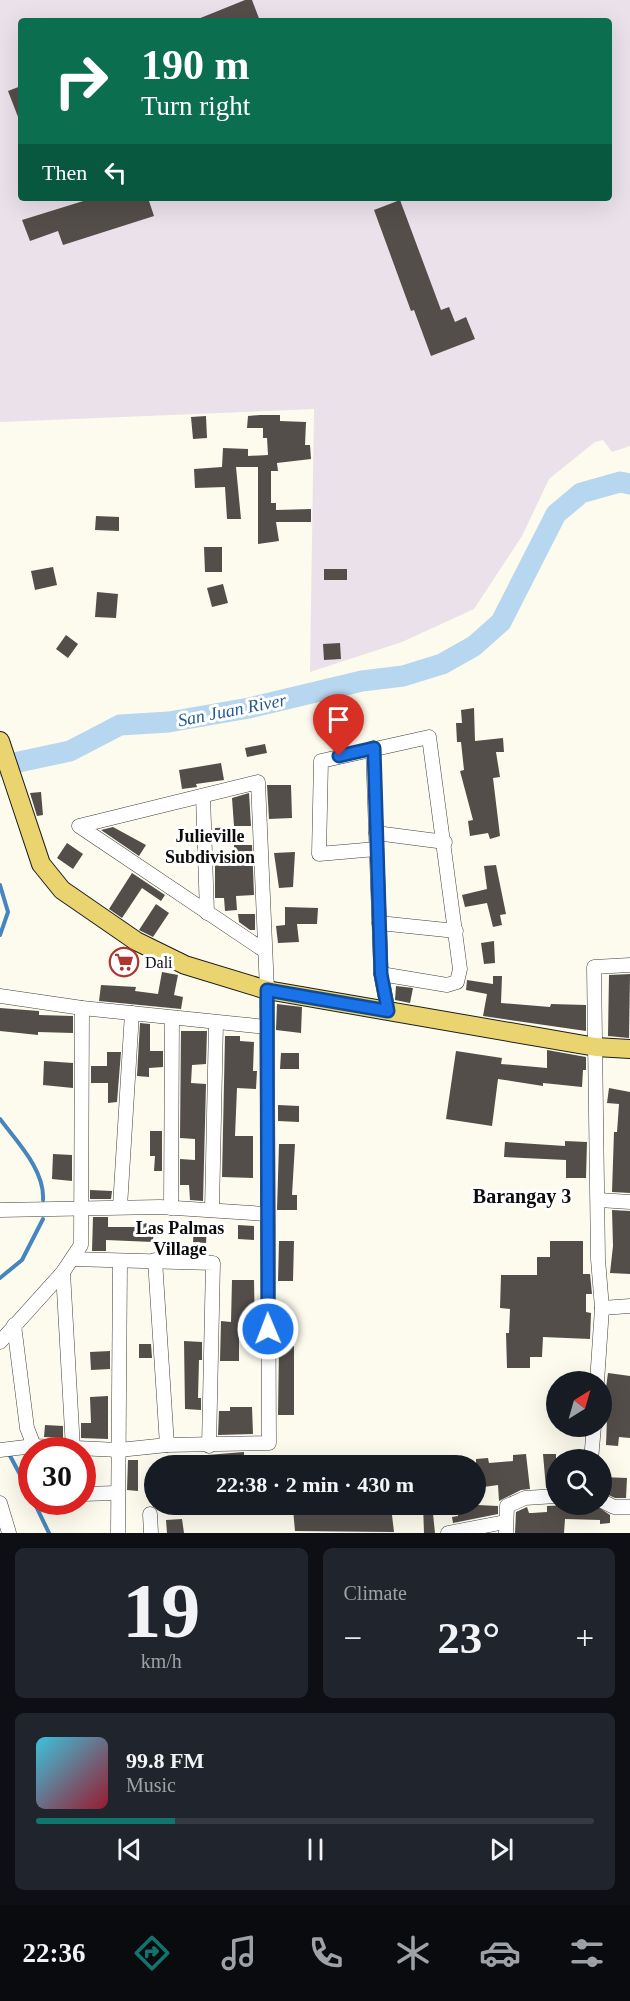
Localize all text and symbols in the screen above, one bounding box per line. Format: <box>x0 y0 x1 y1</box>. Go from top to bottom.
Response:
icon: right <box>42 42 120 120</box>
text: 190 m <box>141 42 250 88</box>
text: Turn right <box>141 91 250 121</box>
icon: left <box>99 156 132 189</box>
text: Then <box>42 160 87 185</box>
water label: San Juan River <box>176 690 289 730</box>
pin <box>313 694 364 756</box>
icon: arrive <box>322 703 355 736</box>
district label: Julieville Subdivision <box>165 826 255 867</box>
supermarket icon: Dali <box>108 946 140 978</box>
place label: Dali <box>145 954 173 971</box>
district label: Barangay 3 <box>473 1185 571 1208</box>
district label: Las Palmas Village <box>136 1218 224 1259</box>
position arrow <box>236 1297 300 1361</box>
north arrow <box>546 1371 612 1437</box>
map controls <box>546 1371 612 1515</box>
speed limit sign: 30 <box>18 1437 96 1515</box>
button: search <box>546 1449 612 1515</box>
text: 22:38 · 2 min · 430 m <box>216 1472 414 1497</box>
text: 19 <box>122 1567 200 1654</box>
text: Climate <box>344 1582 407 1604</box>
text: 23° <box>437 1613 500 1663</box>
text: − <box>344 1620 362 1656</box>
text: + <box>575 1620 594 1656</box>
text: km/h <box>141 1650 182 1672</box>
text: 99.8 FM <box>126 1748 204 1773</box>
text: Music <box>126 1774 176 1796</box>
icon: previous <box>113 1833 146 1866</box>
icon: pause <box>299 1833 332 1866</box>
icon: next <box>485 1833 518 1866</box>
icon: directions <box>131 1932 173 1974</box>
icon: music <box>218 1932 260 1974</box>
icon: phone <box>305 1932 347 1974</box>
icon: climate <box>392 1932 434 1974</box>
icon: car <box>479 1932 521 1974</box>
icon: filters <box>566 1932 608 1974</box>
text: 22:36 <box>23 1938 86 1968</box>

